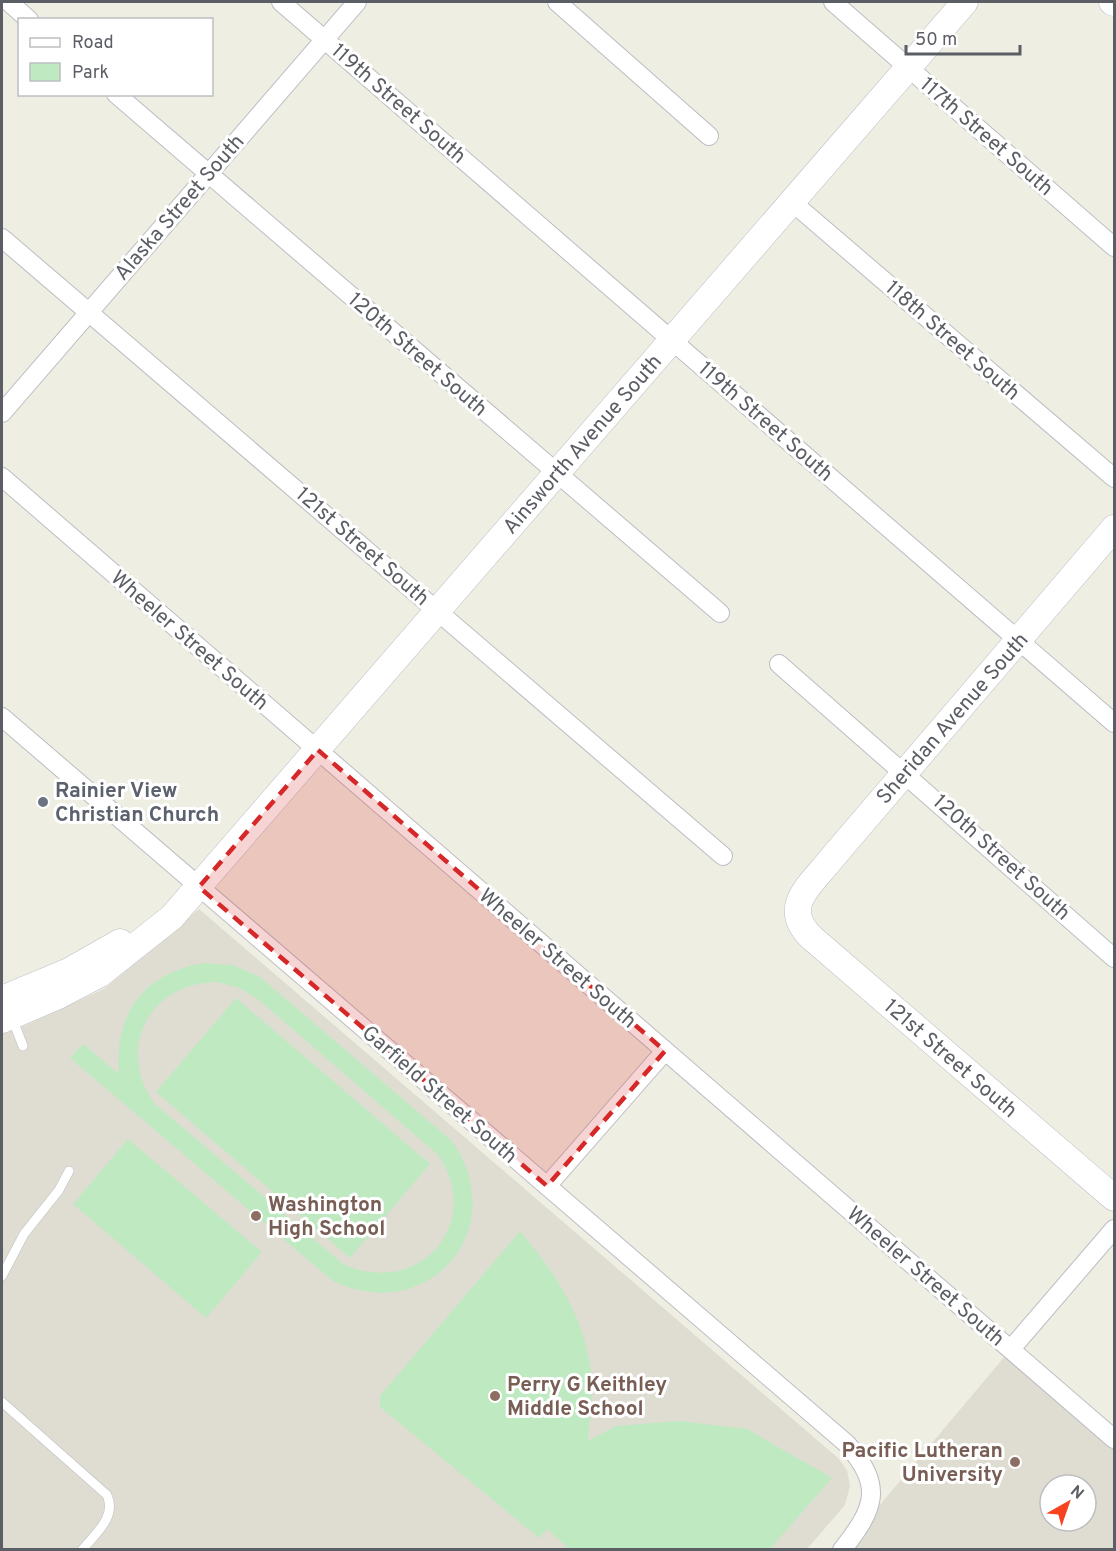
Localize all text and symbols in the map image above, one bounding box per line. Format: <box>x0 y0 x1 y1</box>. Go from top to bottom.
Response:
legend <box>18 18 213 96</box>
scale bar <box>906 18 1020 56</box>
text: 50 m <box>915 29 957 52</box>
text: Road <box>72 32 114 55</box>
street label: 119th Street South <box>325 38 471 170</box>
text: Park <box>72 62 109 85</box>
street label: 117th Street South <box>914 72 1058 202</box>
street label: Alaska Street South <box>109 129 251 287</box>
street label: 118th Street South <box>879 275 1025 407</box>
street label: 120th Street South <box>342 287 492 423</box>
street label: Ainsworth Avenue South <box>498 349 669 540</box>
street label: 119th Street South <box>692 356 838 488</box>
street label: 121st Street South <box>290 482 434 613</box>
street label: Wheeler Street South <box>104 565 274 717</box>
street label: Sheridan Avenue South <box>871 628 1035 810</box>
place label: Rainier View Christian Church <box>55 778 219 829</box>
street label: 120th Street South <box>926 789 1076 927</box>
marker: Rainier View Christian Church <box>36 795 50 809</box>
street label: Wheeler Street South <box>472 883 642 1035</box>
street label: 121st Street South <box>878 994 1022 1125</box>
street label: Garfield Street South <box>356 1020 523 1170</box>
place label: Washington High School <box>268 1192 385 1243</box>
street label: Wheeler Street South <box>840 1201 1010 1353</box>
marker: Washington High School <box>249 1209 263 1223</box>
place label: Perry G Keithley Middle School <box>507 1372 667 1423</box>
marker: Perry G Keithley Middle School <box>488 1389 502 1403</box>
place label: Pacific Lutheran University <box>842 1438 1003 1489</box>
marker: Pacific Lutheran University <box>1008 1455 1022 1469</box>
north arrow <box>1038 1473 1098 1533</box>
text: N <box>1066 1482 1087 1504</box>

